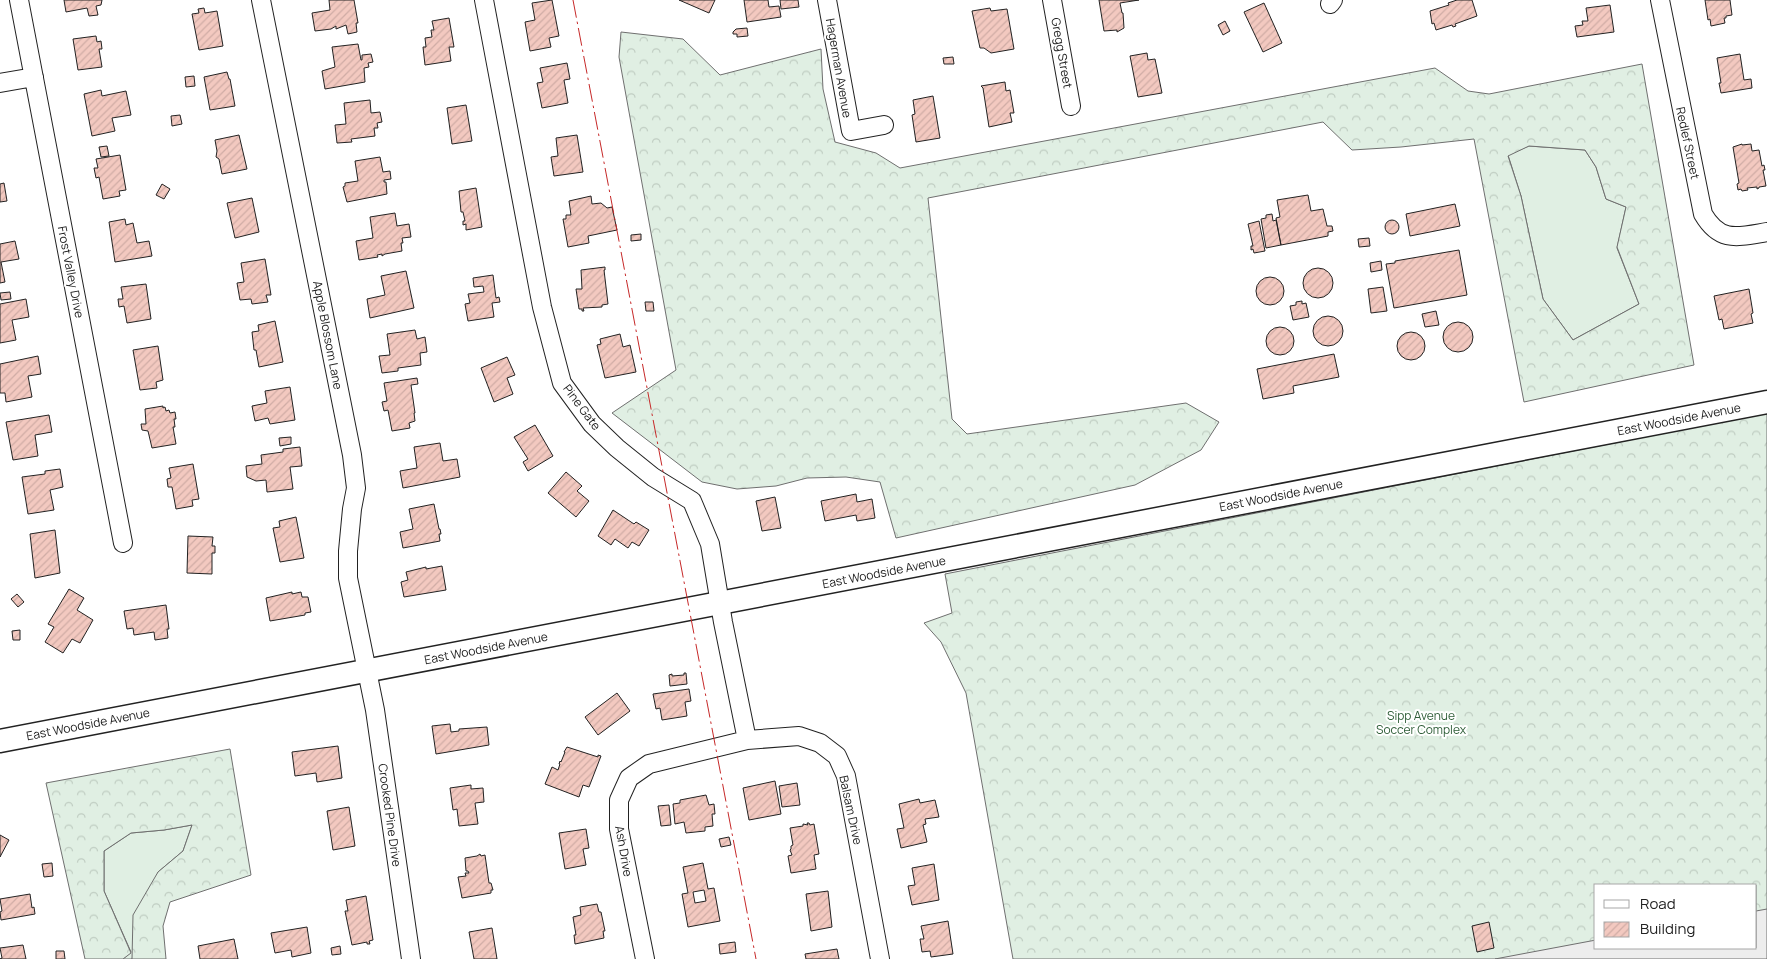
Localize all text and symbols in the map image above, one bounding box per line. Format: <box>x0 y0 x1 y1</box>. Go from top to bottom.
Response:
street label: Gregg Street <box>1047 16 1077 90</box>
street label: Hagerman Avenue <box>822 17 856 119</box>
street label: Redlef Street <box>1672 105 1704 181</box>
street label: Frost Valley Drive <box>54 225 88 319</box>
street label: Apple Blossom Lane <box>309 279 347 391</box>
street label: Pine Gate <box>559 381 605 433</box>
street label: East Woodside Avenue <box>1616 399 1742 439</box>
street label: East Woodside Avenue <box>1218 475 1344 515</box>
street label: East Woodside Avenue <box>821 552 947 592</box>
street label: East Woodside Avenue <box>423 628 549 668</box>
street label: East Woodside Avenue <box>25 704 151 744</box>
park label: Sipp Avenue Soccer Complex <box>1376 707 1467 738</box>
street label: Crooked Pine Drive <box>374 762 406 868</box>
street label: Balsam Drive <box>835 774 867 846</box>
street label: Ash Drive <box>611 824 637 878</box>
legend <box>1594 884 1757 949</box>
text: Road <box>1640 893 1676 914</box>
text: Building <box>1640 918 1695 939</box>

